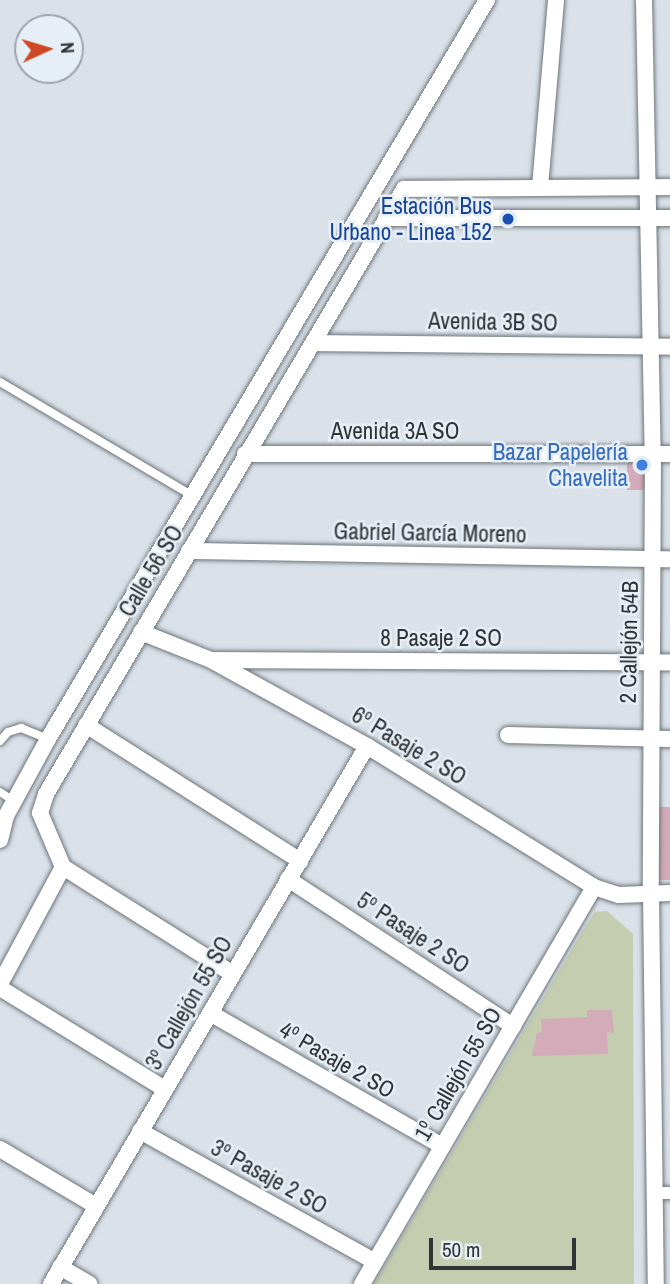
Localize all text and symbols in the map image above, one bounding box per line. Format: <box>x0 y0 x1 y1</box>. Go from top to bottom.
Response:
north arrow <box>14 14 84 84</box>
text: N <box>55 41 81 54</box>
place label: Estación Bus Urbano - Linea 152 <box>329 192 492 246</box>
marker: Estación Bus Urbano - Linea 152 <box>498 209 518 229</box>
street label: Avenida 3B SO <box>428 307 558 337</box>
street label: Avenida 3A SO <box>330 417 460 445</box>
place label: Bazar Papelería Chavelita <box>493 438 628 492</box>
marker: Bazar Papelería Chavelita <box>634 457 650 473</box>
street label: Gabriel García Moreno <box>333 518 527 548</box>
street label: Calle 56 SO <box>113 520 189 622</box>
street label: 2 Callejón 54B <box>614 580 644 704</box>
street label: 8 Pasaje 2 SO <box>380 624 502 652</box>
street label: 6º Pasaje 2 SO <box>347 701 471 791</box>
street label: 5º Pasaje 2 SO <box>352 886 474 980</box>
street label: 3º Callejón 55 SO <box>140 931 238 1075</box>
street label: 1º Callejón 55 SO <box>409 1002 507 1146</box>
street label: 4º Pasaje 2 SO <box>274 1016 400 1104</box>
street label: 3º Pasaje 2 SO <box>206 1134 332 1220</box>
scale bar <box>432 1224 579 1268</box>
text: 50 m <box>442 1235 480 1264</box>

